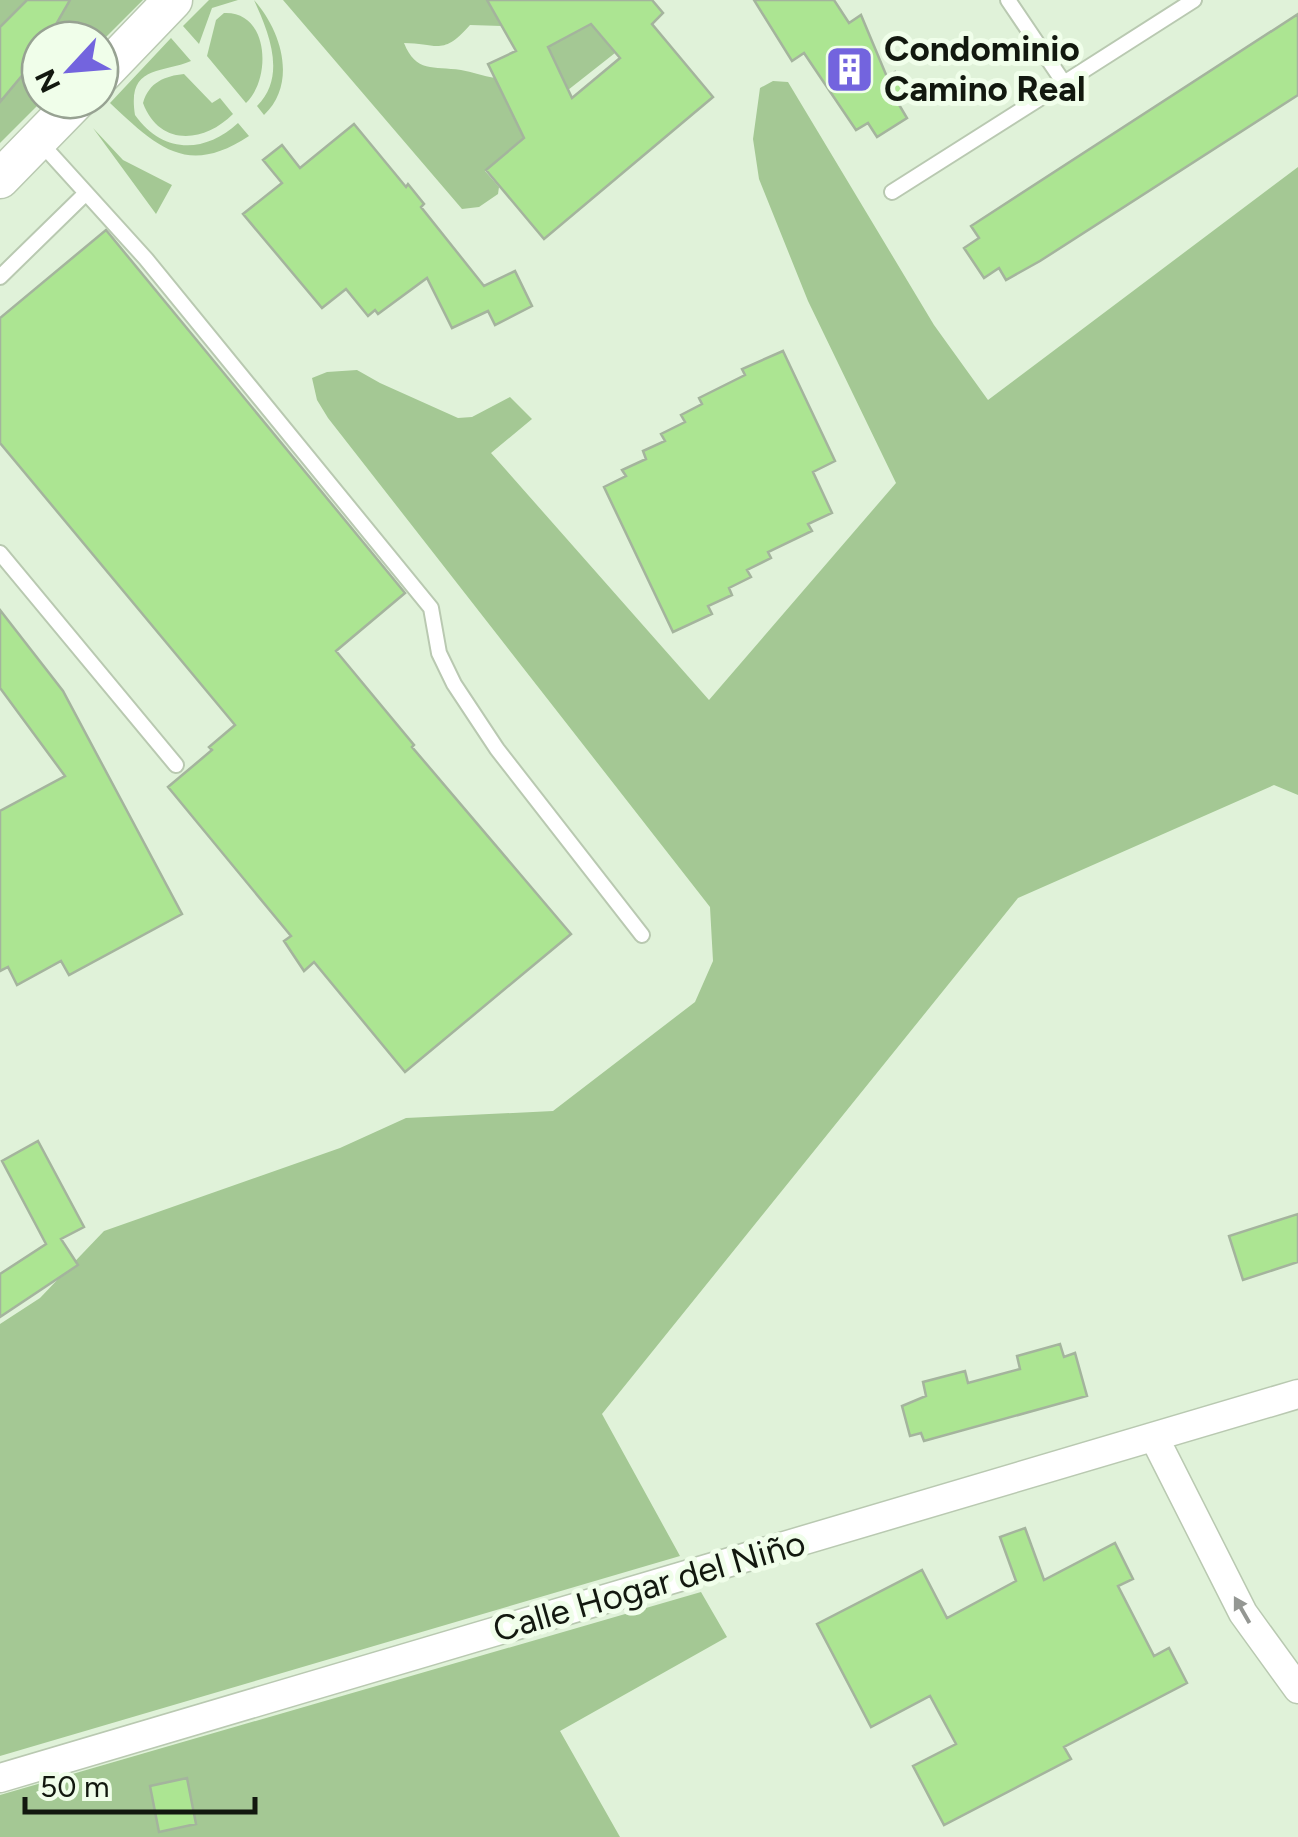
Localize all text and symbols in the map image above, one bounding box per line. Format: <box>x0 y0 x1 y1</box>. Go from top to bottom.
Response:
north arrow <box>20 20 120 120</box>
place label: Condominio Camino Real <box>884 28 1086 110</box>
building icon: Condominio Camino Real <box>823 43 875 95</box>
text: N <box>28 64 68 98</box>
street label: Calle Hogar del Niño <box>488 1521 810 1651</box>
one-way arrow <box>1234 1596 1251 1624</box>
scale bar <box>25 1752 255 1814</box>
text: 50 m <box>40 1768 109 1805</box>

